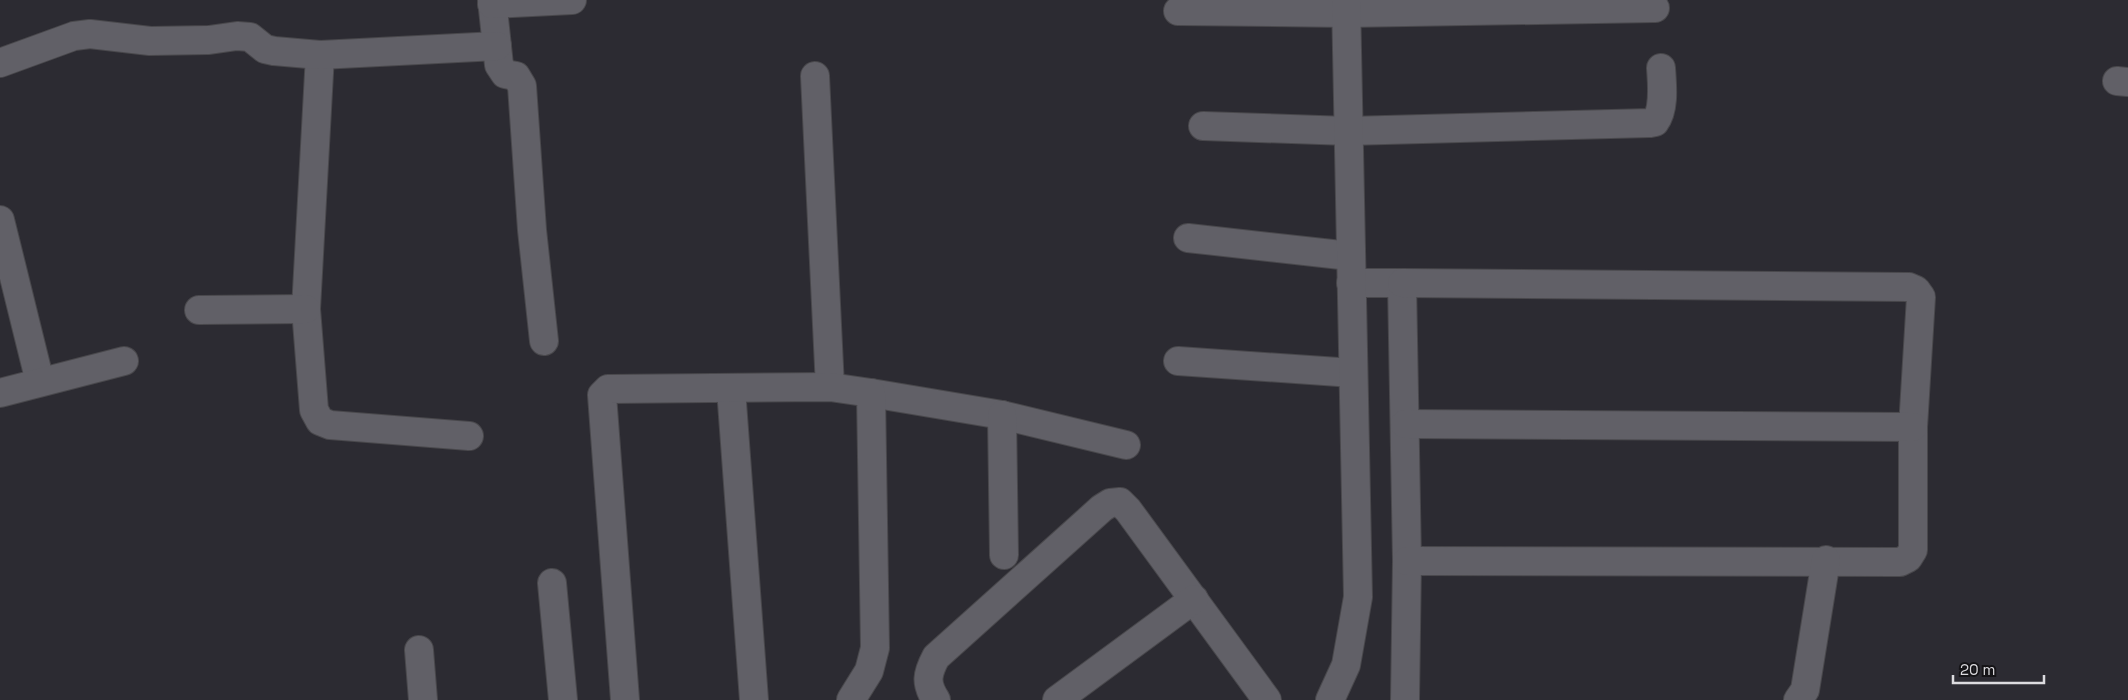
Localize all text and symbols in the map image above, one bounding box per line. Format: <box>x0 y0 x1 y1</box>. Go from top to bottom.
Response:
scale bar <box>1953 652 2044 684</box>
text: 20 m <box>1960 660 1995 679</box>

